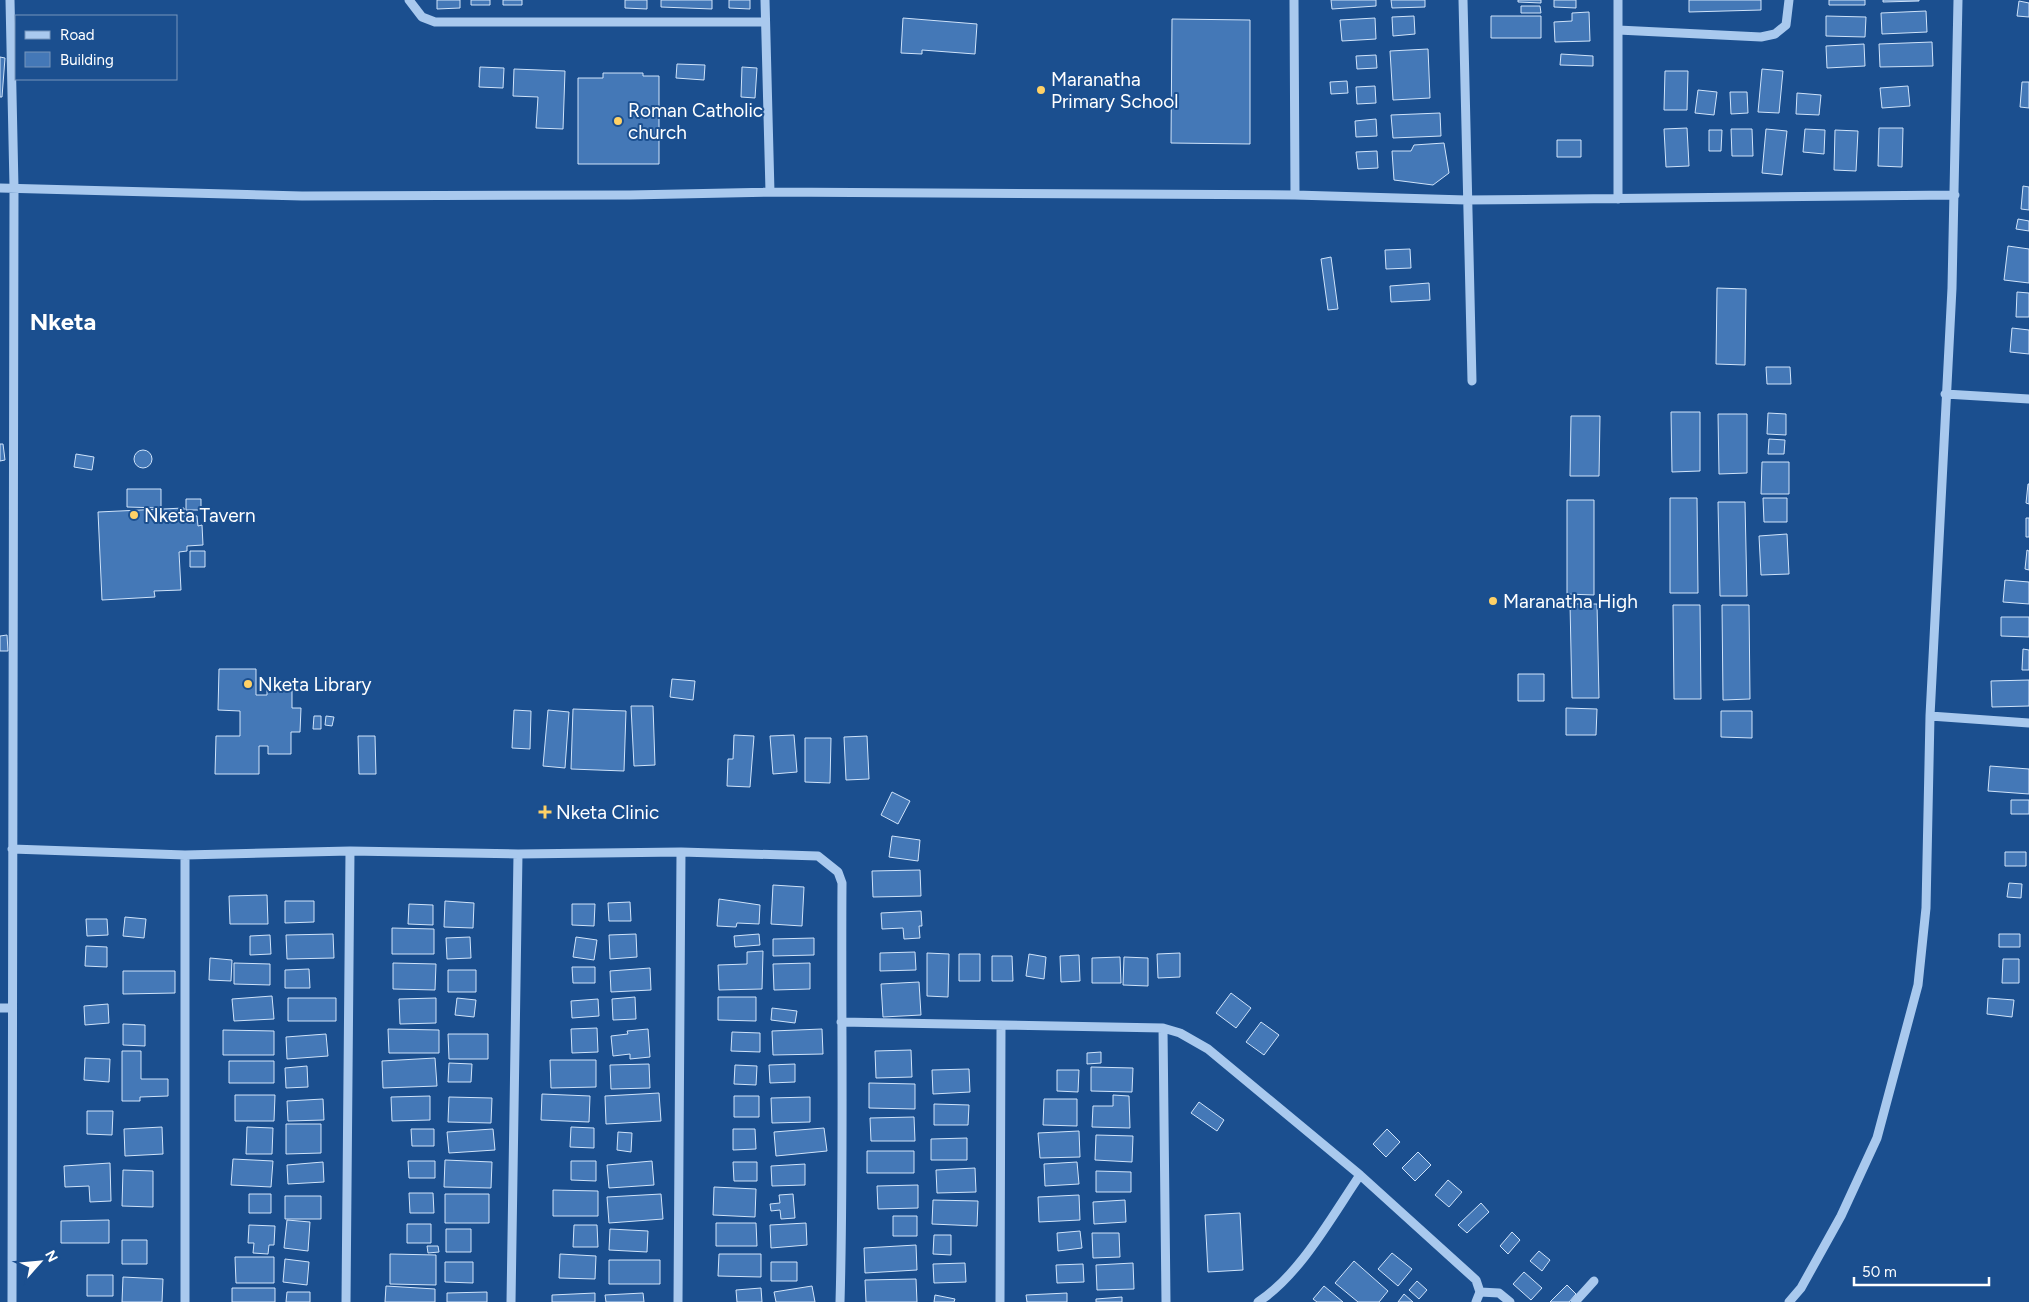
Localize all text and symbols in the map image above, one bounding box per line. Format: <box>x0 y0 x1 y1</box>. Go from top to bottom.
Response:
legend <box>15 15 178 80</box>
text: Road <box>60 26 95 44</box>
text: Building <box>60 51 114 69</box>
place label: Maranatha Primary School <box>1051 68 1179 113</box>
marker: Maranatha Primary School <box>1035 84 1047 96</box>
place label: Roman Catholic church <box>628 99 763 144</box>
marker: Roman Catholic church <box>612 115 624 127</box>
district label: Nketa <box>30 307 96 336</box>
place label: Nketa Tavern <box>144 504 256 527</box>
marker: Nketa Tavern <box>128 509 140 521</box>
place label: Maranatha High <box>1503 590 1638 613</box>
marker: Maranatha High <box>1487 595 1499 607</box>
place label: Nketa Library <box>258 673 372 696</box>
marker: Nketa Library <box>242 678 254 690</box>
place label: Nketa Clinic <box>556 801 659 824</box>
marker: Nketa Clinic <box>538 805 552 819</box>
north arrow <box>15 1237 65 1287</box>
text: N <box>41 1248 61 1265</box>
scale bar <box>1854 1254 1989 1286</box>
text: 50 m <box>1862 1263 1897 1281</box>

